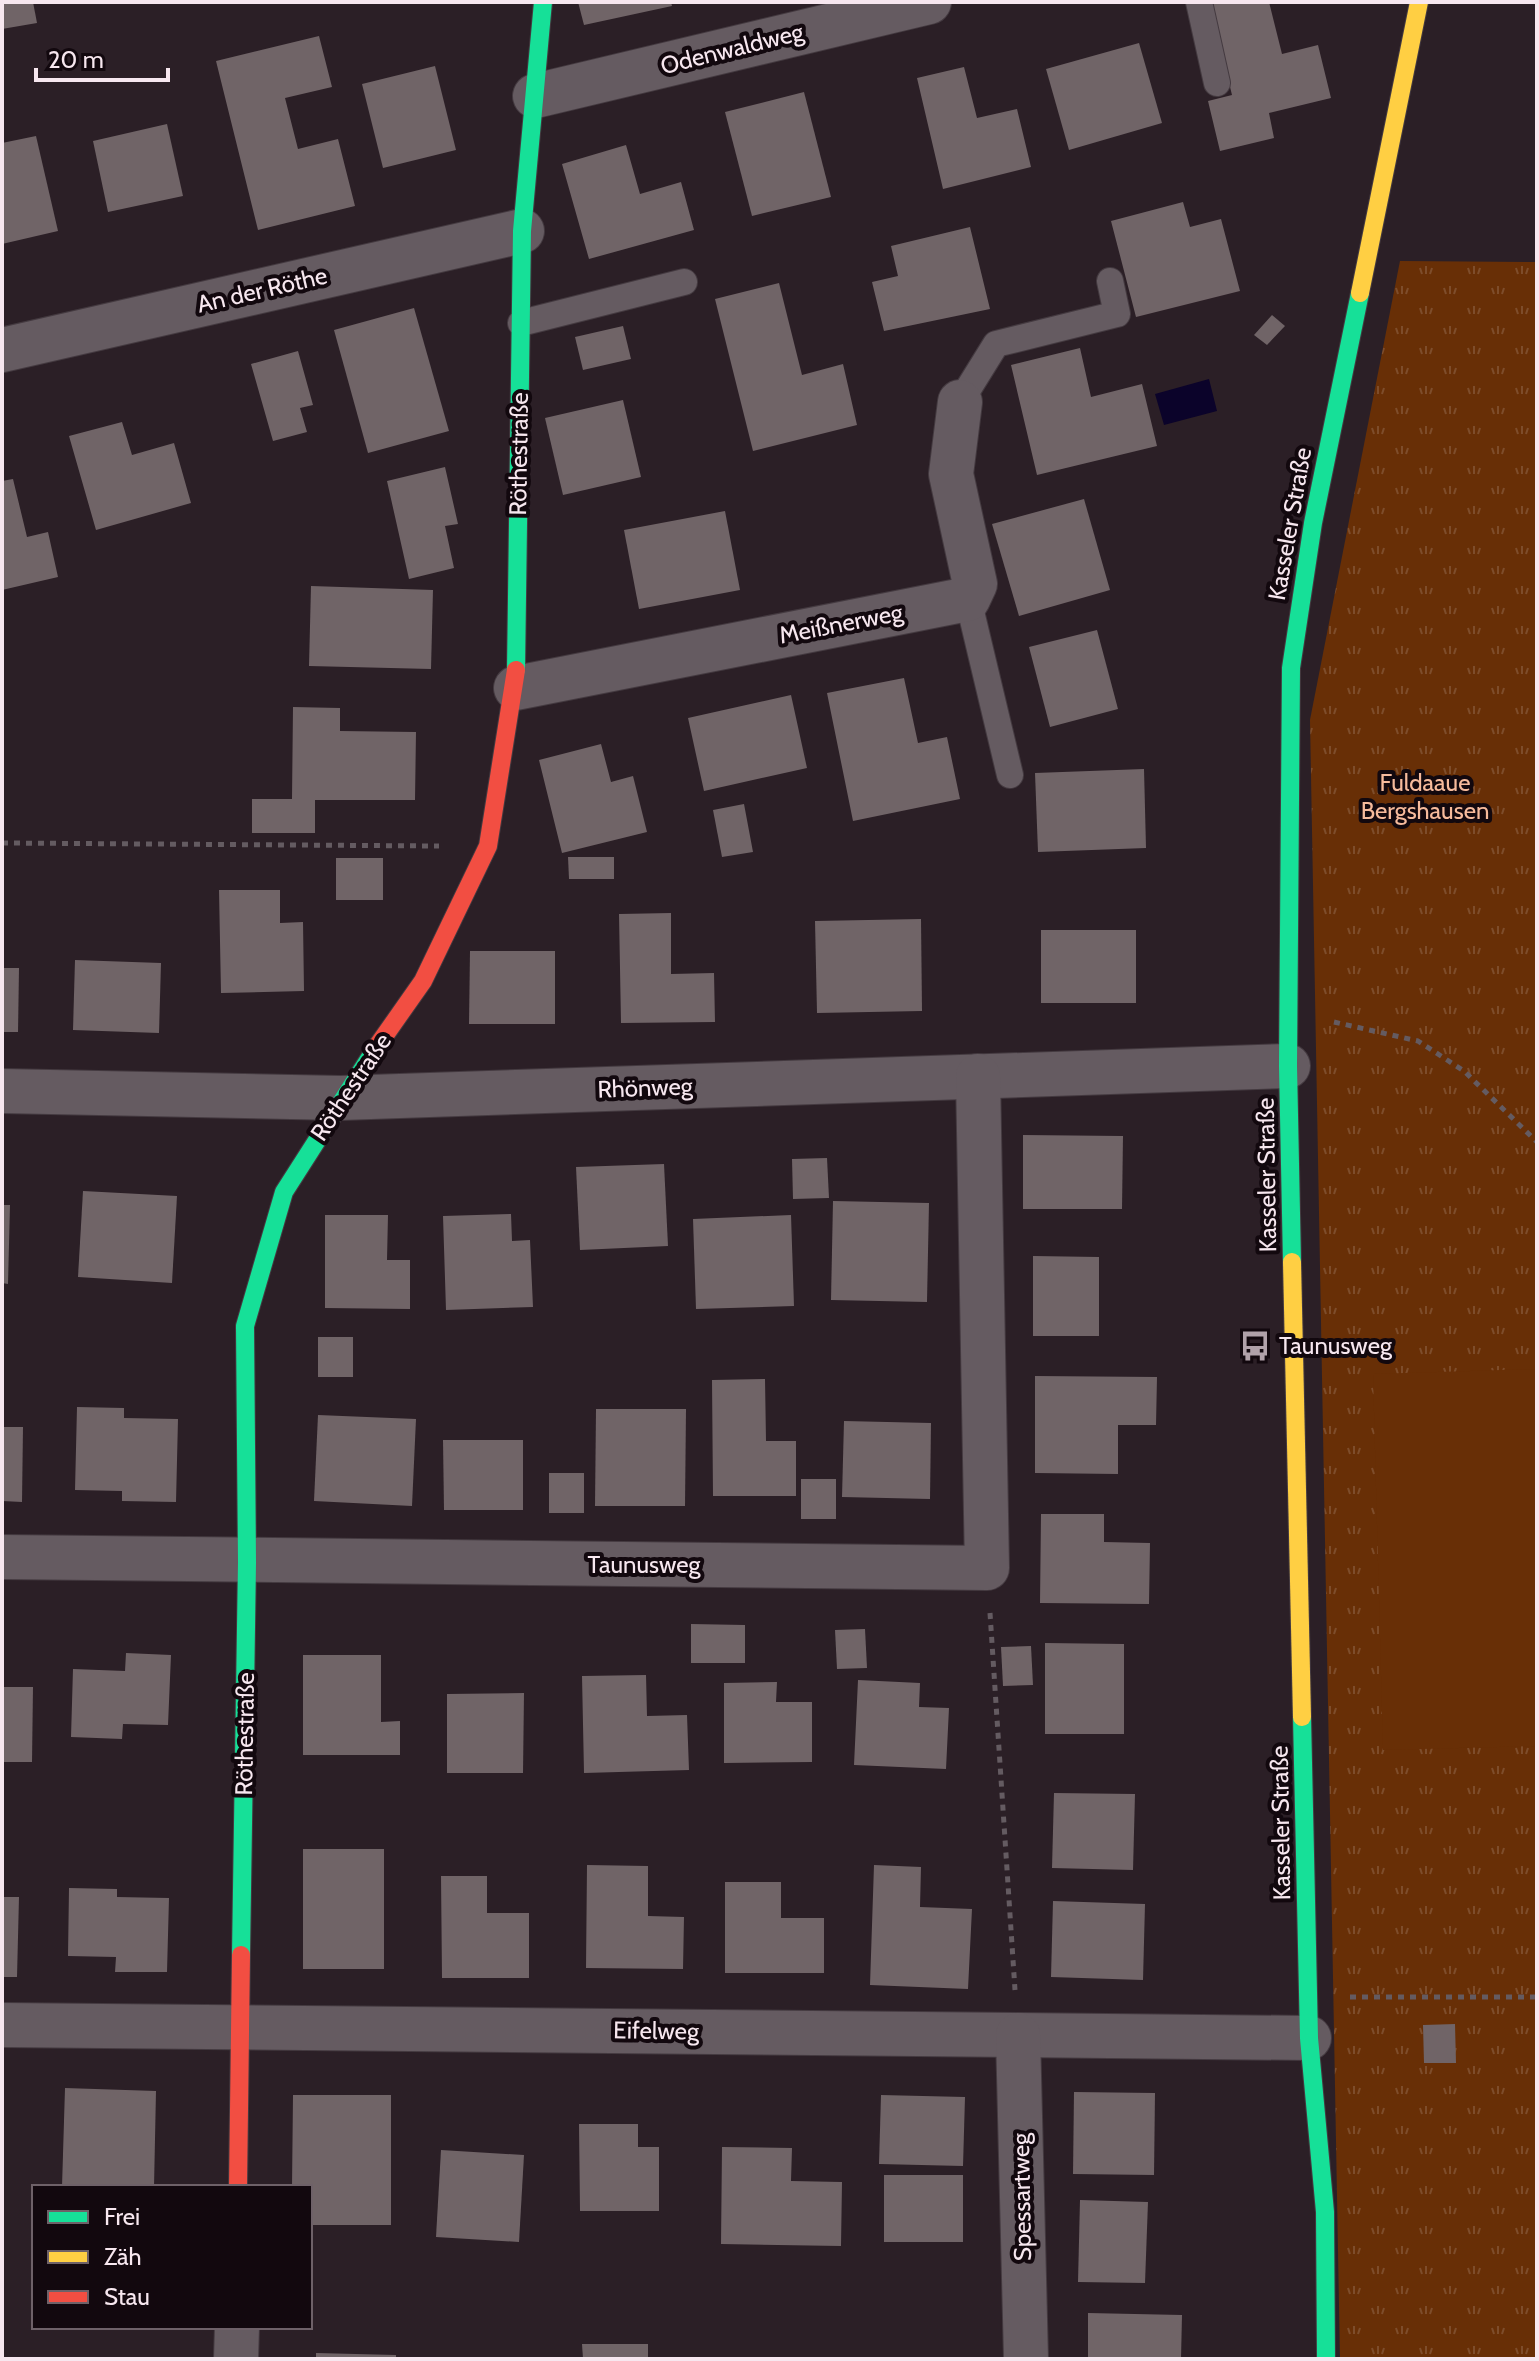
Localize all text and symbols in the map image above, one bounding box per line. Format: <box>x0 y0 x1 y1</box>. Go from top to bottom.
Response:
street label: Odenwaldweg <box>657 16 807 80</box>
scale bar <box>36 32 168 82</box>
text: 20 m <box>48 45 104 74</box>
street label: An der Röthe <box>194 260 330 319</box>
street label: Röthestraße <box>503 392 534 516</box>
street label: Kasseler Straße <box>1262 445 1317 603</box>
street label: Meißnerweg <box>777 597 906 650</box>
park label: Fuldaaue Bergshausen <box>1361 768 1489 825</box>
street label: Röthestraße <box>304 1027 397 1146</box>
street label: Rhönweg <box>597 1071 694 1104</box>
street label: Kasseler Straße <box>1251 1097 1282 1253</box>
bus stop icon: Taunusweg <box>1238 1329 1272 1363</box>
place label: Taunusweg <box>1279 1331 1393 1360</box>
street label: Taunusweg <box>588 1550 701 1579</box>
street label: Röthestraße <box>229 1672 260 1796</box>
street label: Kasseler Straße <box>1265 1745 1296 1901</box>
street label: Eifelweg <box>613 2015 700 2046</box>
street label: Spessartweg <box>1006 2132 1037 2261</box>
legend <box>32 2185 312 2329</box>
text: Frei <box>104 2202 140 2231</box>
text: Zäh <box>104 2242 141 2271</box>
text: Stau <box>104 2282 150 2311</box>

